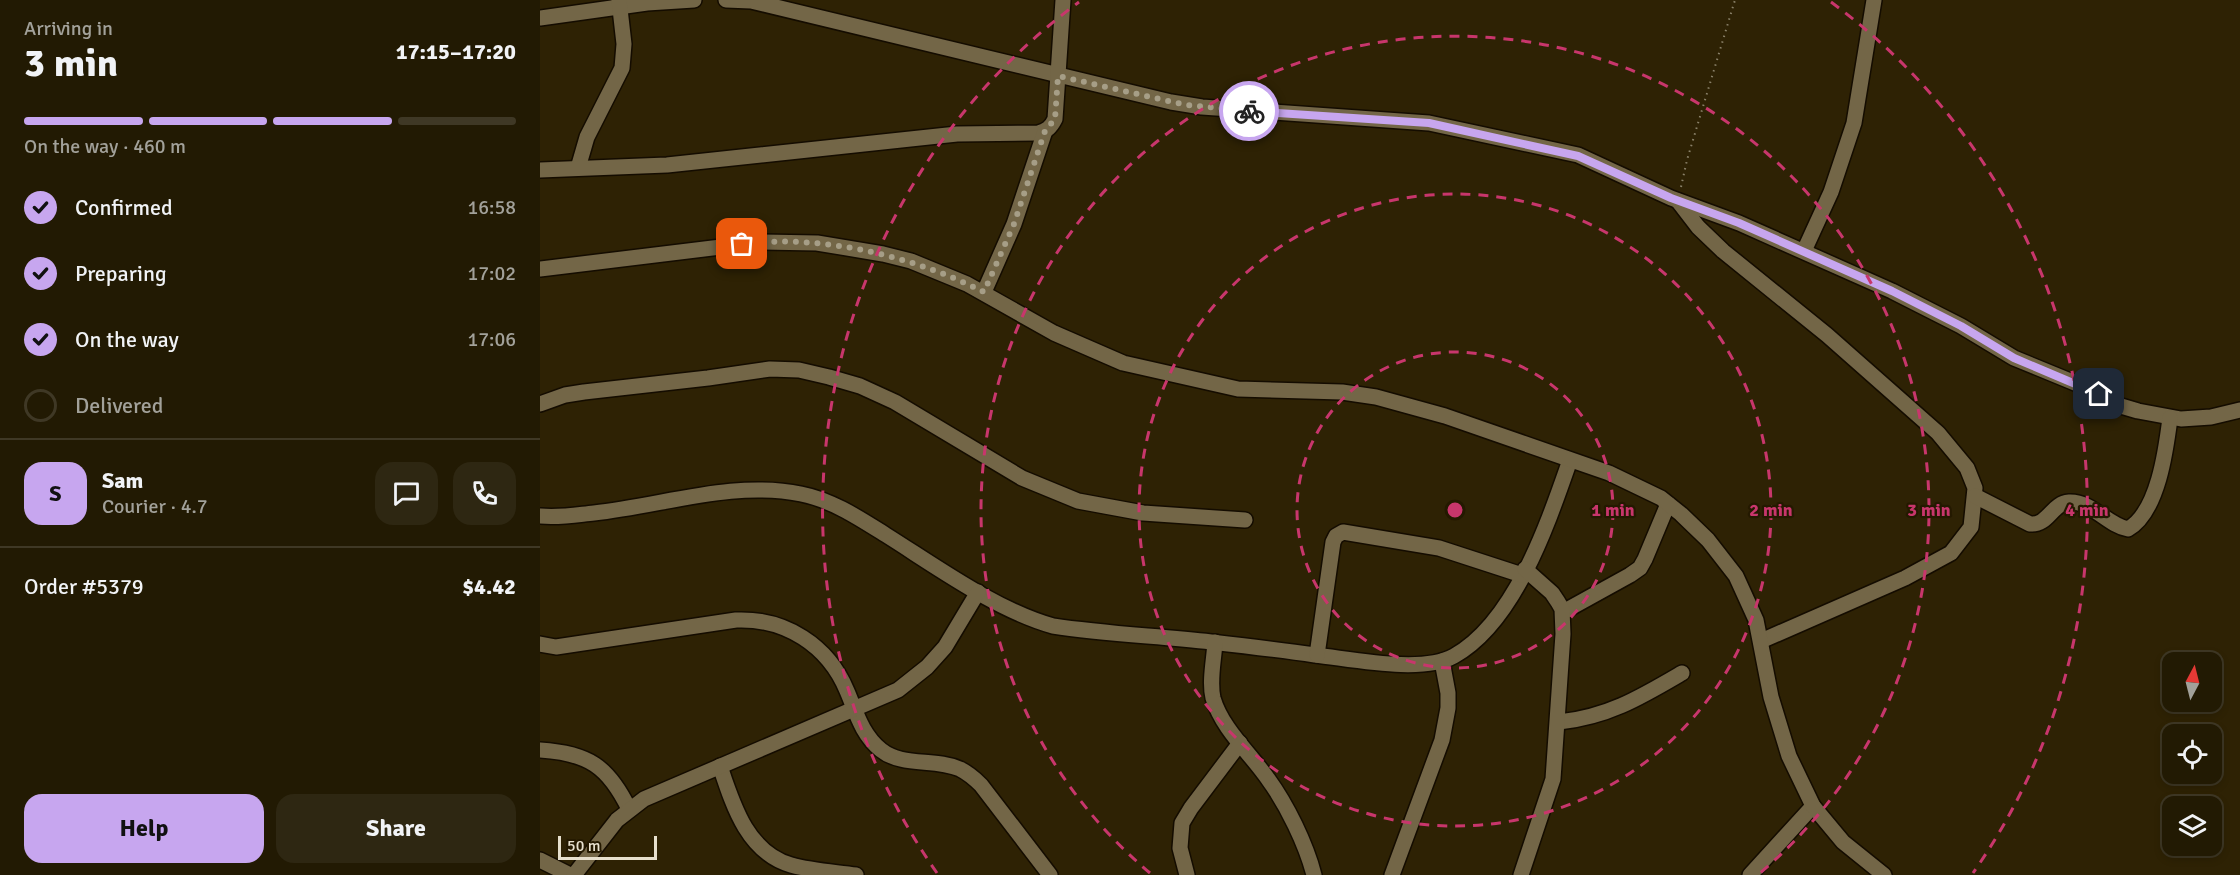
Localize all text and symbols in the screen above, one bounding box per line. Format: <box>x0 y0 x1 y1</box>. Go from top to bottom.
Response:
text: Arriving in <box>24 16 113 41</box>
text: 17:15–17:20 <box>396 38 516 65</box>
text: 3 min <box>24 39 118 87</box>
courier <box>1219 81 1279 141</box>
icon: bike <box>1233 95 1266 128</box>
text: On the way · 460 m <box>24 134 186 159</box>
icon: check <box>24 191 57 224</box>
text: Confirmed <box>75 194 173 221</box>
text: 16:58 <box>467 195 516 220</box>
pin <box>716 218 767 269</box>
icon: bag <box>725 227 758 260</box>
icon: check <box>24 257 57 290</box>
text: Preparing <box>75 260 167 287</box>
text: 17:02 <box>467 261 516 286</box>
icon: check <box>24 323 57 356</box>
text: On the way <box>75 326 179 353</box>
text: 17:06 <box>467 327 516 352</box>
pin <box>2073 368 2124 419</box>
icon: home <box>2082 377 2115 410</box>
text: Delivered <box>75 392 163 419</box>
button: chat <box>375 462 438 525</box>
button: phone <box>453 462 516 525</box>
text: Sam <box>102 467 143 494</box>
text: S <box>49 480 62 507</box>
text: Courier · 4.7 <box>102 494 208 519</box>
text: 1 min <box>1591 499 1635 521</box>
text: 2 min <box>1749 499 1793 521</box>
text: 3 min <box>1907 499 1951 521</box>
text: 4 min <box>2065 499 2109 521</box>
centre of rings <box>1445 500 1465 520</box>
text: Order #5379 <box>24 573 144 600</box>
text: $4.42 <box>462 573 516 600</box>
north arrow <box>2162 652 2222 712</box>
map controls <box>2162 652 2222 856</box>
button: locate <box>2162 724 2222 784</box>
button: Help <box>24 794 264 863</box>
button: Share <box>276 794 516 863</box>
button: layers <box>2162 796 2222 856</box>
scale bar <box>558 833 657 860</box>
text: 50 m <box>567 836 601 856</box>

